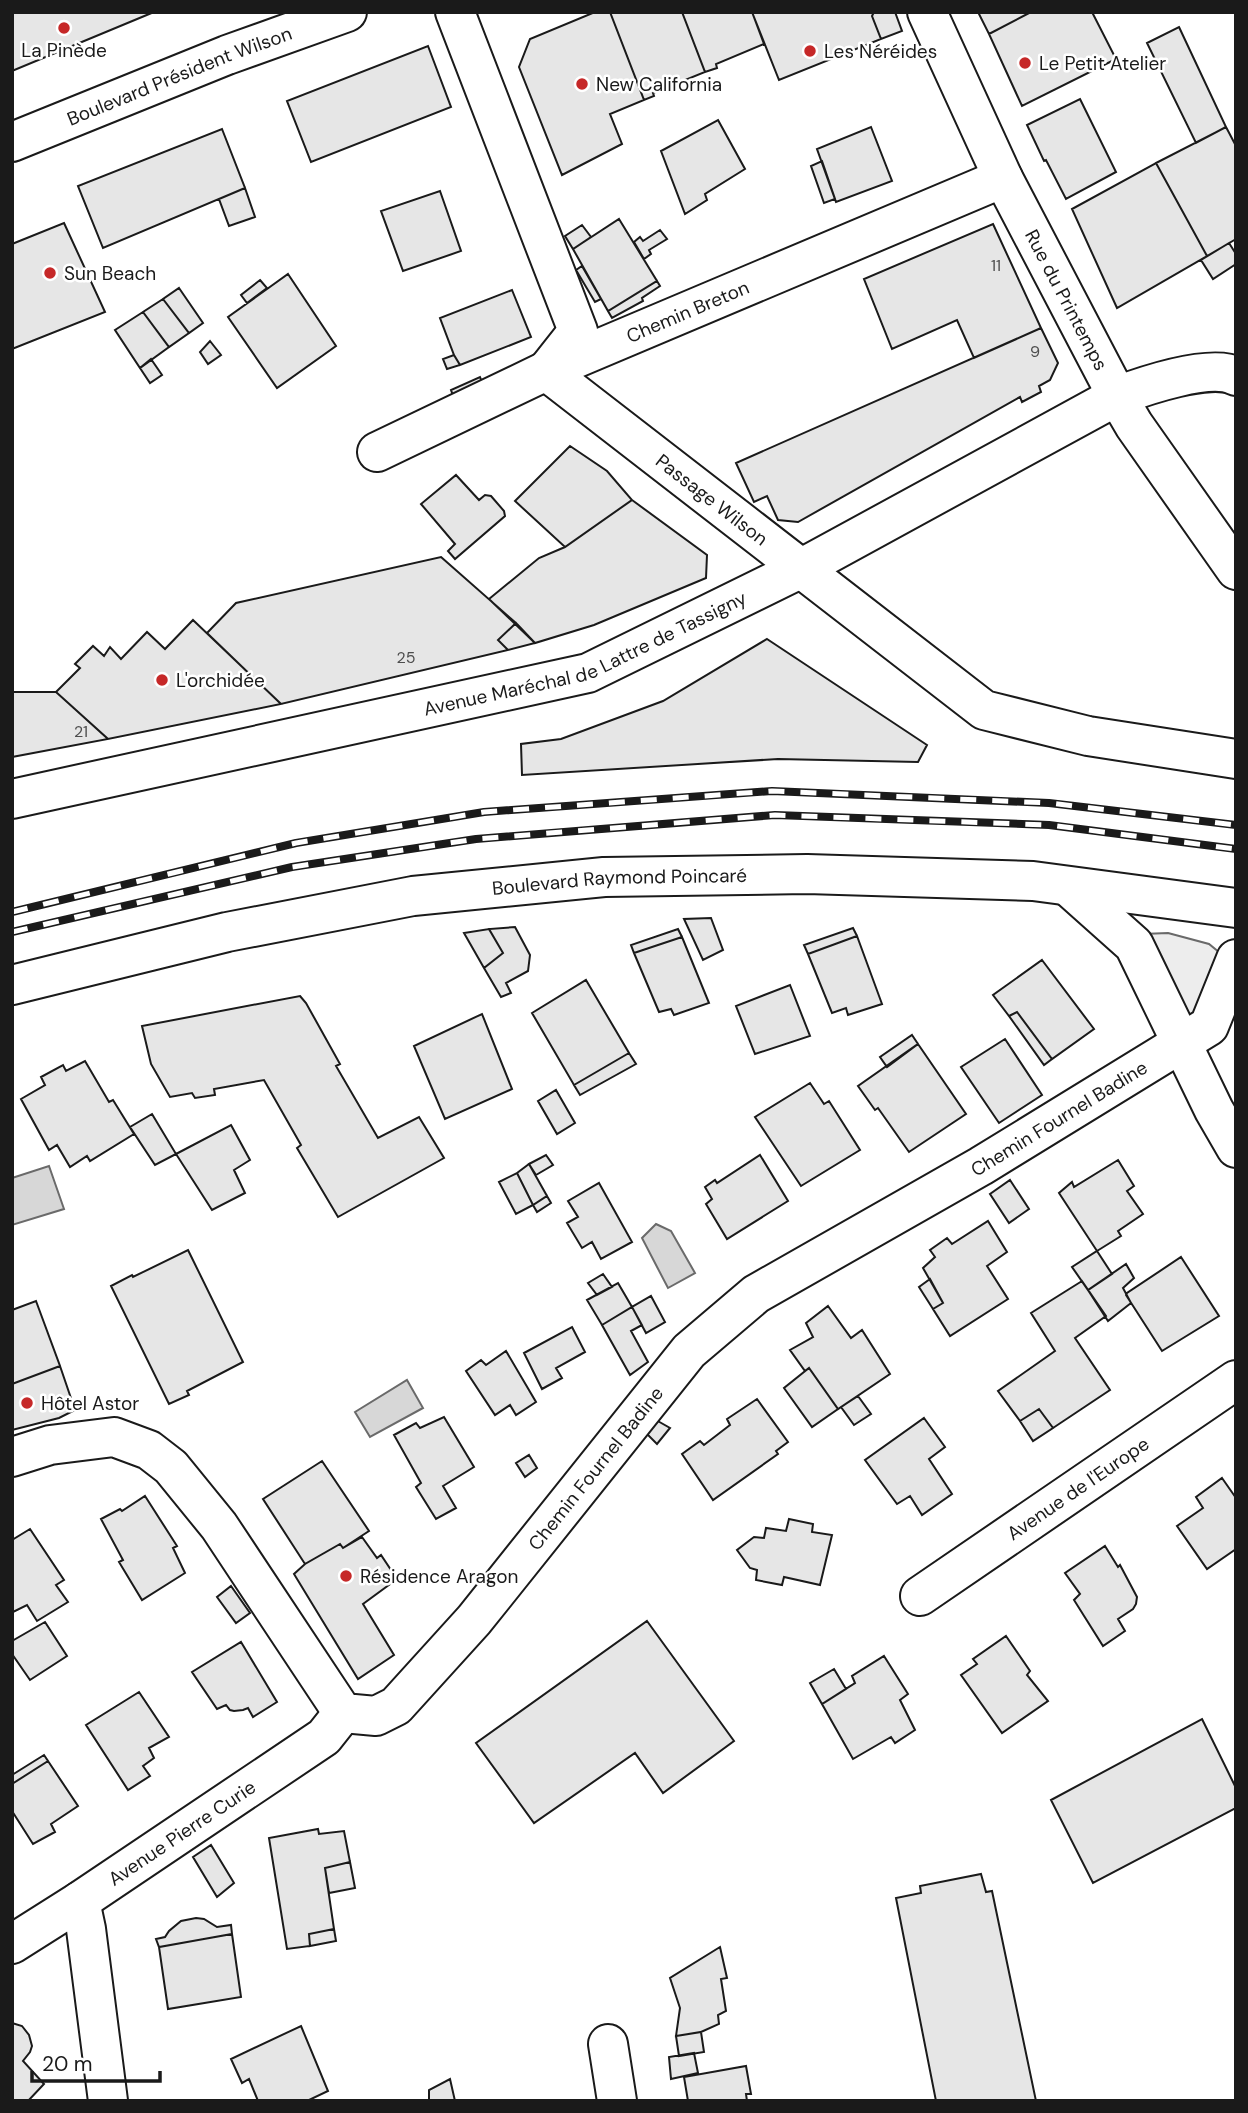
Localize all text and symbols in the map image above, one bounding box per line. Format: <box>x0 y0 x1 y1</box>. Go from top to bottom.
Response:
marker: La Pinède <box>56 20 72 36</box>
street label: Boulevard Président Wilson <box>63 20 295 131</box>
place label: La Pinède <box>21 38 107 63</box>
place label: Les Néréides <box>824 39 937 64</box>
marker: Les Néréides <box>802 43 818 59</box>
place label: Le Petit Atelier <box>1039 51 1166 76</box>
marker: Le Petit Atelier <box>1017 55 1033 71</box>
place label: New California <box>596 72 722 97</box>
marker: New California <box>574 76 590 92</box>
street label: Rue du Printemps <box>1020 225 1114 375</box>
house number: 11 <box>991 255 1001 276</box>
place label: Sun Beach <box>64 261 156 286</box>
marker: Sun Beach <box>42 265 58 281</box>
street label: Chemin Breton <box>622 274 753 348</box>
house number: 9 <box>1030 341 1040 362</box>
street label: Passage Wilson <box>651 448 773 551</box>
street label: Avenue Maréchal de Lattre de Tassigny <box>421 585 751 721</box>
house number: 25 <box>397 647 415 668</box>
place label: L'orchidée <box>176 668 265 693</box>
marker: L'orchidée <box>154 672 170 688</box>
house number: 21 <box>74 721 88 742</box>
street label: Boulevard Raymond Poincaré <box>491 862 747 901</box>
street label: Chemin Fournel Badine <box>966 1055 1152 1182</box>
street label: Chemin Fournel Badine <box>522 1381 669 1555</box>
place label: Hôtel Astor <box>41 1391 139 1416</box>
marker: Hôtel Astor <box>19 1395 35 1411</box>
street label: Avenue de l'Europe <box>1002 1431 1154 1546</box>
place label: Résidence Aragon <box>360 1564 518 1589</box>
marker: Résidence Aragon <box>338 1568 354 1584</box>
street label: Avenue Pierre Curie <box>103 1774 260 1891</box>
scale bar <box>32 2039 159 2084</box>
text: 20 m <box>42 2050 93 2078</box>

